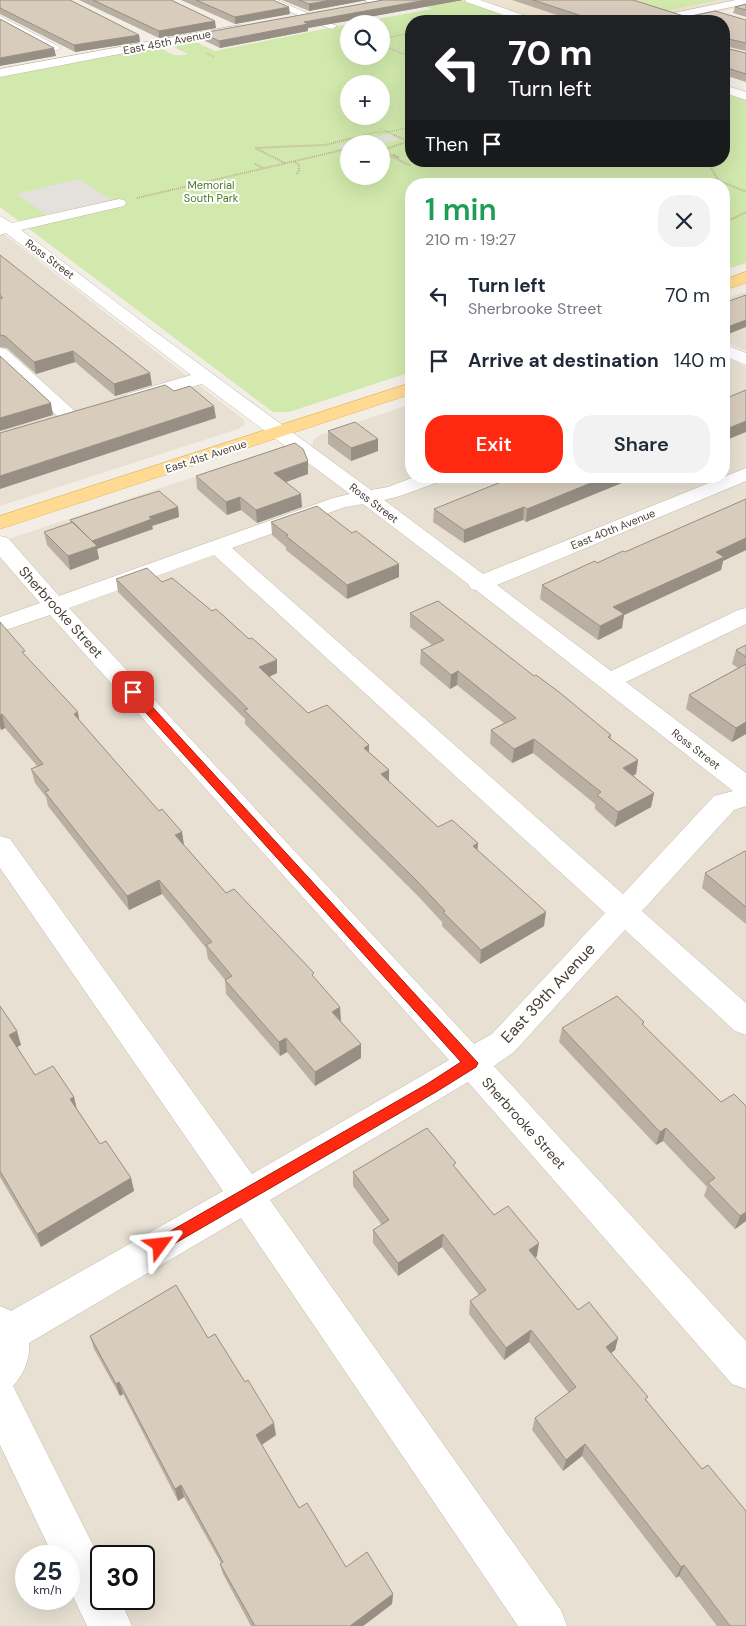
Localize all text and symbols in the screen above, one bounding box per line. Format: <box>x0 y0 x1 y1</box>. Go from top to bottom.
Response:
map controls <box>340 15 390 185</box>
button: search <box>340 15 390 65</box>
street label: East 45th Avenue <box>122 27 212 57</box>
text: 70 m <box>508 30 592 76</box>
icon: left <box>425 35 490 100</box>
text: Turn left <box>508 74 592 103</box>
button: + <box>340 75 390 125</box>
icon: arrive <box>478 130 506 158</box>
text: Then <box>425 132 468 157</box>
button: − <box>340 135 390 185</box>
park label: Memorial South Park <box>184 178 239 205</box>
text: 1 min <box>425 190 497 229</box>
button: close <box>658 195 710 247</box>
text: 210 m · 19:27 <box>425 229 516 250</box>
street label: Ross Street <box>23 236 77 282</box>
text: Turn left <box>468 273 546 298</box>
icon: left <box>425 282 453 310</box>
text: 70 m <box>665 283 710 308</box>
text: Sherbrooke Street <box>468 298 602 319</box>
icon: arrive <box>425 347 453 375</box>
text: Arrive at destination <box>468 348 659 373</box>
text: 140 m <box>674 348 726 373</box>
button: Exit <box>425 415 563 473</box>
button: Share <box>573 415 710 473</box>
street label: East 41st Avenue <box>164 436 248 476</box>
street label: Ross Street <box>347 480 401 526</box>
street label: East 40th Avenue <box>569 506 657 552</box>
street label: Sherbrooke Street <box>15 562 107 662</box>
pin <box>112 671 154 713</box>
icon: arrive <box>119 678 147 706</box>
street label: Ross Street <box>669 726 723 772</box>
street label: East 39th Avenue <box>496 939 600 1047</box>
street label: Sherbrooke Street <box>478 1073 570 1173</box>
position arrow <box>133 1218 185 1270</box>
speed limit sign: 30 <box>90 1545 155 1610</box>
text: 25 <box>33 1555 62 1588</box>
text: km/h <box>33 1582 62 1598</box>

